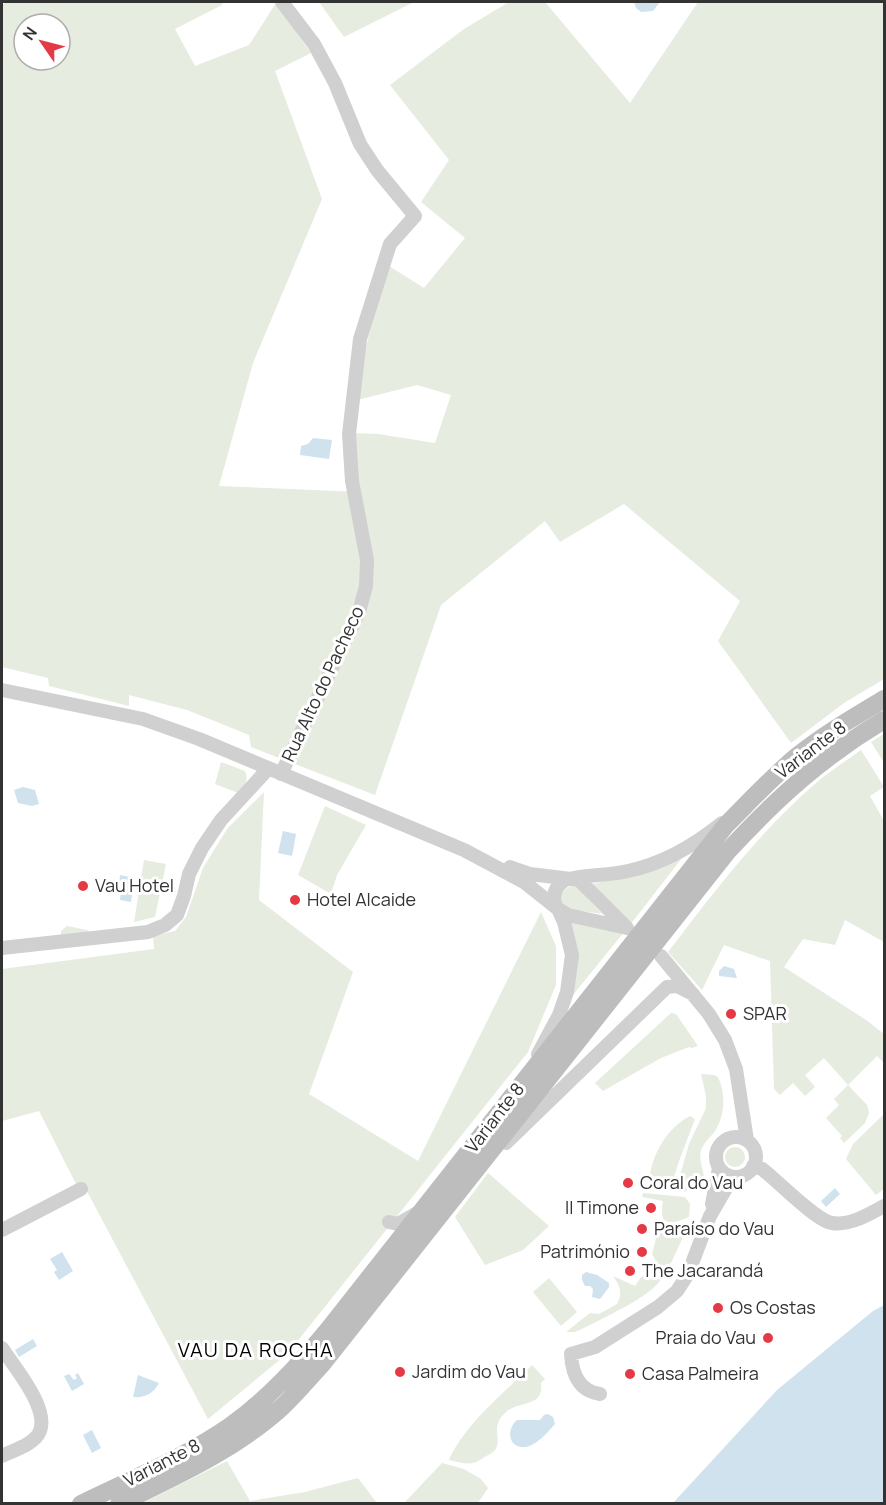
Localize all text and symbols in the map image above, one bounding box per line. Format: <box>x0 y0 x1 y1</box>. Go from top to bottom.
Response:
north arrow <box>12 12 72 72</box>
text: N <box>17 22 42 44</box>
street label: Rua Alto do Pacheco <box>275 602 369 765</box>
street label: Variante 8 <box>770 715 851 784</box>
place label: Vau Hotel <box>95 873 174 897</box>
marker: Vau Hotel <box>76 879 90 893</box>
place label: Hotel Alcaide <box>307 887 416 911</box>
marker: Hotel Alcaide <box>288 893 302 907</box>
place label: SPAR <box>743 1001 787 1025</box>
marker: SPAR <box>724 1007 738 1021</box>
street label: Variante 8 <box>459 1077 529 1157</box>
place label: Coral do Vau <box>640 1170 743 1194</box>
marker: Coral do Vau <box>621 1176 635 1190</box>
place label: Il Timone <box>565 1195 639 1219</box>
marker: Il Timone <box>644 1201 658 1215</box>
place label: Paraíso do Vau <box>654 1216 774 1240</box>
marker: Paraíso do Vau <box>635 1222 649 1236</box>
place label: Património <box>540 1239 630 1263</box>
marker: Património <box>635 1245 649 1259</box>
place label: The Jacarandá <box>642 1258 763 1282</box>
marker: The Jacarandá <box>623 1264 637 1278</box>
place label: Os Costas <box>730 1295 816 1319</box>
marker: Os Costas <box>711 1301 725 1315</box>
place label: Praia do Vau <box>656 1325 756 1349</box>
marker: Praia do Vau <box>761 1331 775 1345</box>
district label: VAU DA ROCHA <box>178 1336 334 1363</box>
place label: Jardim do Vau <box>412 1359 526 1383</box>
place label: Casa Palmeira <box>642 1361 759 1385</box>
marker: Jardim do Vau <box>393 1365 407 1379</box>
marker: Casa Palmeira <box>623 1367 637 1381</box>
street label: Variante 8 <box>119 1433 204 1492</box>

